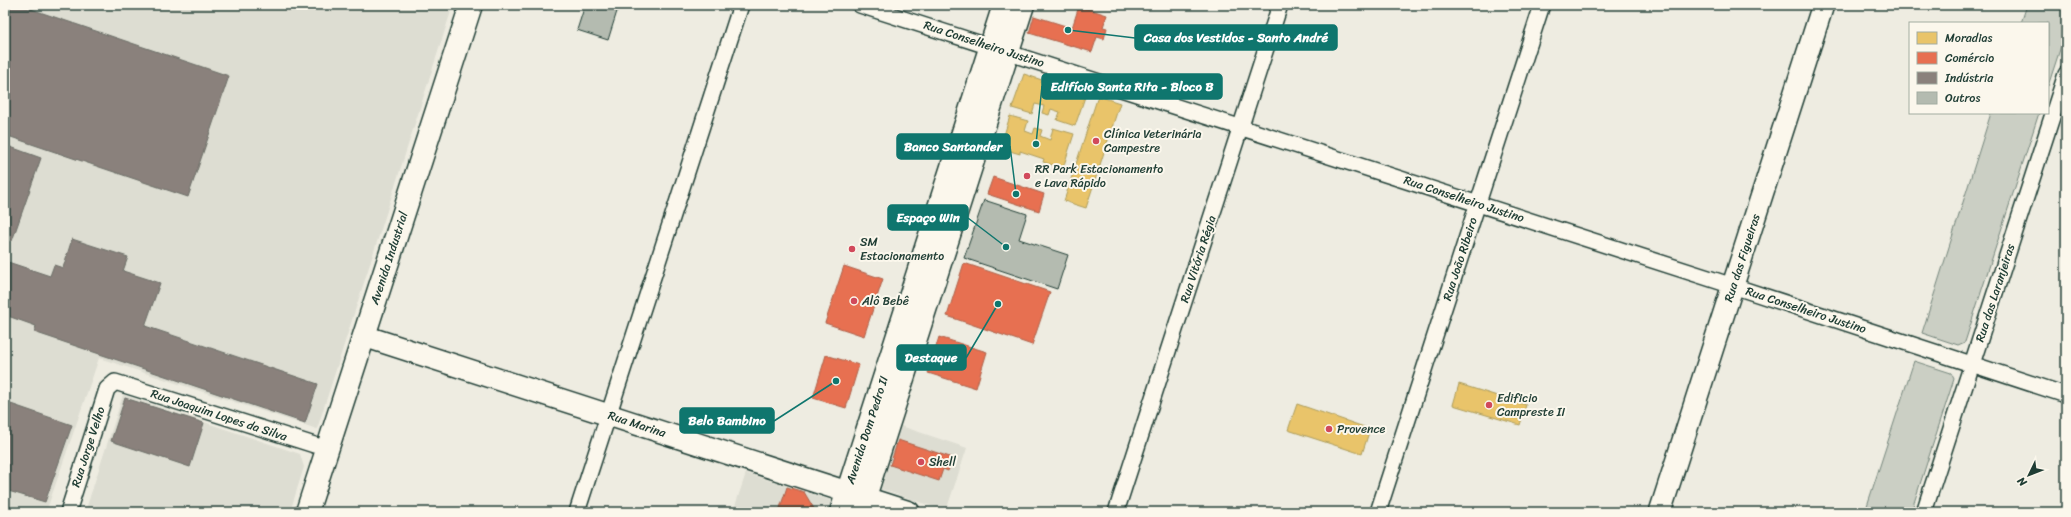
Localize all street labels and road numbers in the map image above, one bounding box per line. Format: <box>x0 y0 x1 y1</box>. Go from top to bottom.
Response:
street label: Rua Conselheiro Justino <box>921 14 1047 74</box>
street label: Rua Conselheiro Justino <box>1401 169 1527 229</box>
street label: Avenida Industrial <box>363 208 415 308</box>
street label: Rua das Figueiras <box>1717 211 1767 305</box>
street label: Rua Vitória Régia <box>1173 212 1223 306</box>
street label: Rua João Ribeiro <box>1436 214 1484 304</box>
street label: Rua das Laranjeiras <box>1969 241 2021 345</box>
street label: Rua Conselheiro Justino <box>1743 280 1869 340</box>
street label: Avenida Dom Pedro II <box>839 373 895 488</box>
street label: Rua Joaquim Lopes da Silva <box>148 383 291 448</box>
street label: Rua Jorge Velho <box>65 404 111 490</box>
street label: Rua Marina <box>605 404 670 444</box>

